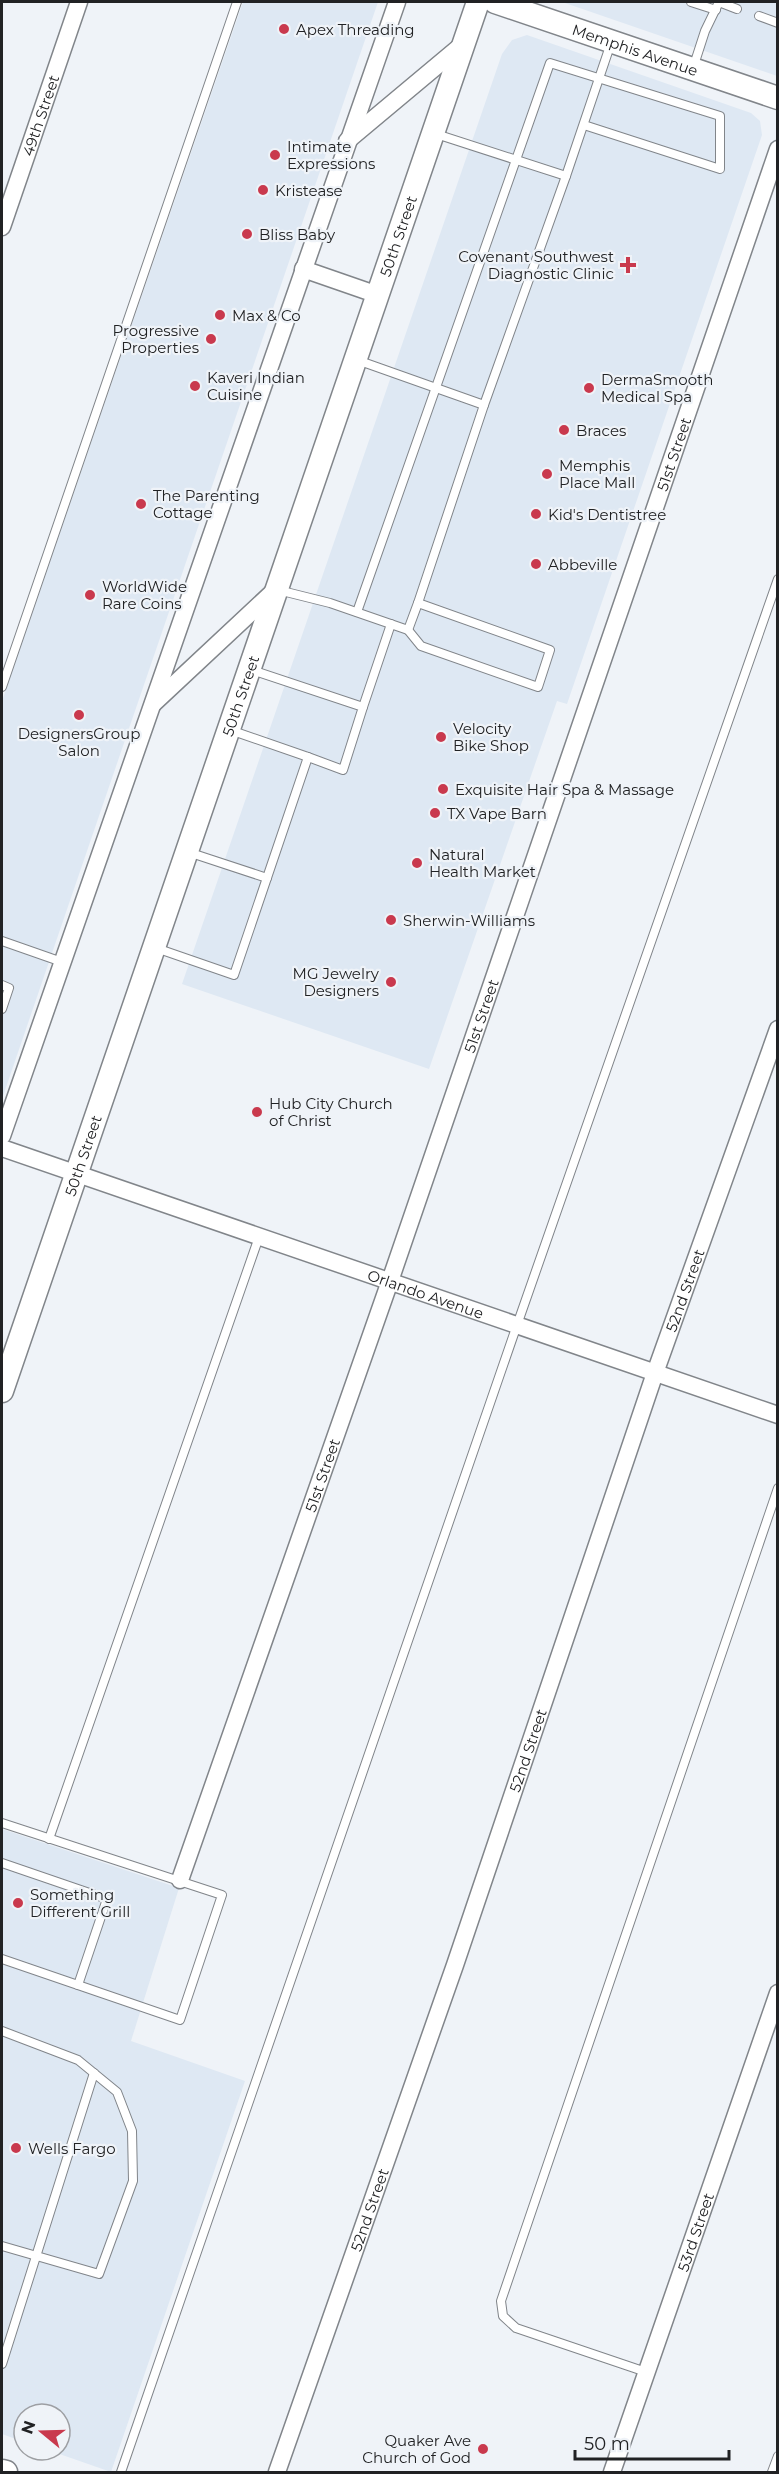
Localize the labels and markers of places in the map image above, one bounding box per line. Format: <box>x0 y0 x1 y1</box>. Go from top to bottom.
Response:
place label: Apex Threading <box>296 20 415 39</box>
marker: Apex Threading <box>277 22 291 36</box>
place label: Intimate Expressions <box>287 137 375 173</box>
marker: Intimate Expressions <box>268 148 282 162</box>
place label: Kristease <box>275 181 343 200</box>
marker: Kristease <box>256 183 270 197</box>
place label: Bliss Baby <box>259 225 336 244</box>
marker: Bliss Baby <box>240 227 254 241</box>
place label: Covenant Southwest Diagnostic Clinic <box>458 247 614 283</box>
marker: Covenant Southwest Diagnostic Clinic <box>619 256 637 274</box>
place label: Max & Co <box>232 306 301 325</box>
marker: Max & Co <box>213 308 227 322</box>
place label: Progressive Properties <box>113 321 199 357</box>
marker: Progressive Properties <box>204 332 218 346</box>
place label: Kaveri Indian Cuisine <box>207 368 305 404</box>
place label: DermaSmooth Medical Spa <box>601 370 713 406</box>
marker: Kaveri Indian Cuisine <box>188 379 202 393</box>
marker: DermaSmooth Medical Spa <box>582 381 596 395</box>
place label: Braces <box>576 421 626 440</box>
marker: Braces <box>557 423 571 437</box>
place label: Memphis Place Mall <box>559 456 635 492</box>
marker: Memphis Place Mall <box>540 467 554 481</box>
place label: The Parenting Cottage <box>153 486 260 522</box>
marker: The Parenting Cottage <box>134 497 148 511</box>
place label: Kid's Dentistree <box>548 505 666 524</box>
marker: Kid's Dentistree <box>529 507 543 521</box>
place label: Abbeville <box>548 555 617 574</box>
marker: Abbeville <box>529 557 543 571</box>
place label: WorldWide Rare Coins <box>102 577 187 613</box>
marker: WorldWide Rare Coins <box>83 588 97 602</box>
marker: DesignersGroup Salon <box>72 708 86 722</box>
place label: Velocity Bike Shop <box>453 719 529 755</box>
place label: DesignersGroup Salon <box>18 724 140 760</box>
marker: Velocity Bike Shop <box>434 730 448 744</box>
place label: Exquisite Hair Spa & Massage <box>455 780 674 799</box>
marker: Exquisite Hair Spa & Massage <box>436 782 450 796</box>
place label: TX Vape Barn <box>447 804 547 823</box>
marker: TX Vape Barn <box>428 806 442 820</box>
place label: Natural Health Market <box>429 845 536 881</box>
marker: Natural Health Market <box>410 856 424 870</box>
place label: Sherwin-Williams <box>403 911 535 930</box>
marker: Sherwin-Williams <box>384 913 398 927</box>
place label: MG Jewelry Designers <box>293 964 380 1000</box>
marker: MG Jewelry Designers <box>384 975 398 989</box>
place label: Hub City Church of Christ <box>269 1094 393 1130</box>
marker: Hub City Church of Christ <box>250 1105 264 1119</box>
place label: Something Different Grill <box>30 1885 130 1921</box>
marker: Something Different Grill <box>11 1896 25 1910</box>
place label: Wells Fargo <box>28 2139 116 2158</box>
marker: Wells Fargo <box>9 2141 23 2155</box>
place label: Quaker Ave Church of God <box>362 2431 471 2467</box>
marker: Quaker Ave Church of God <box>476 2442 490 2456</box>

